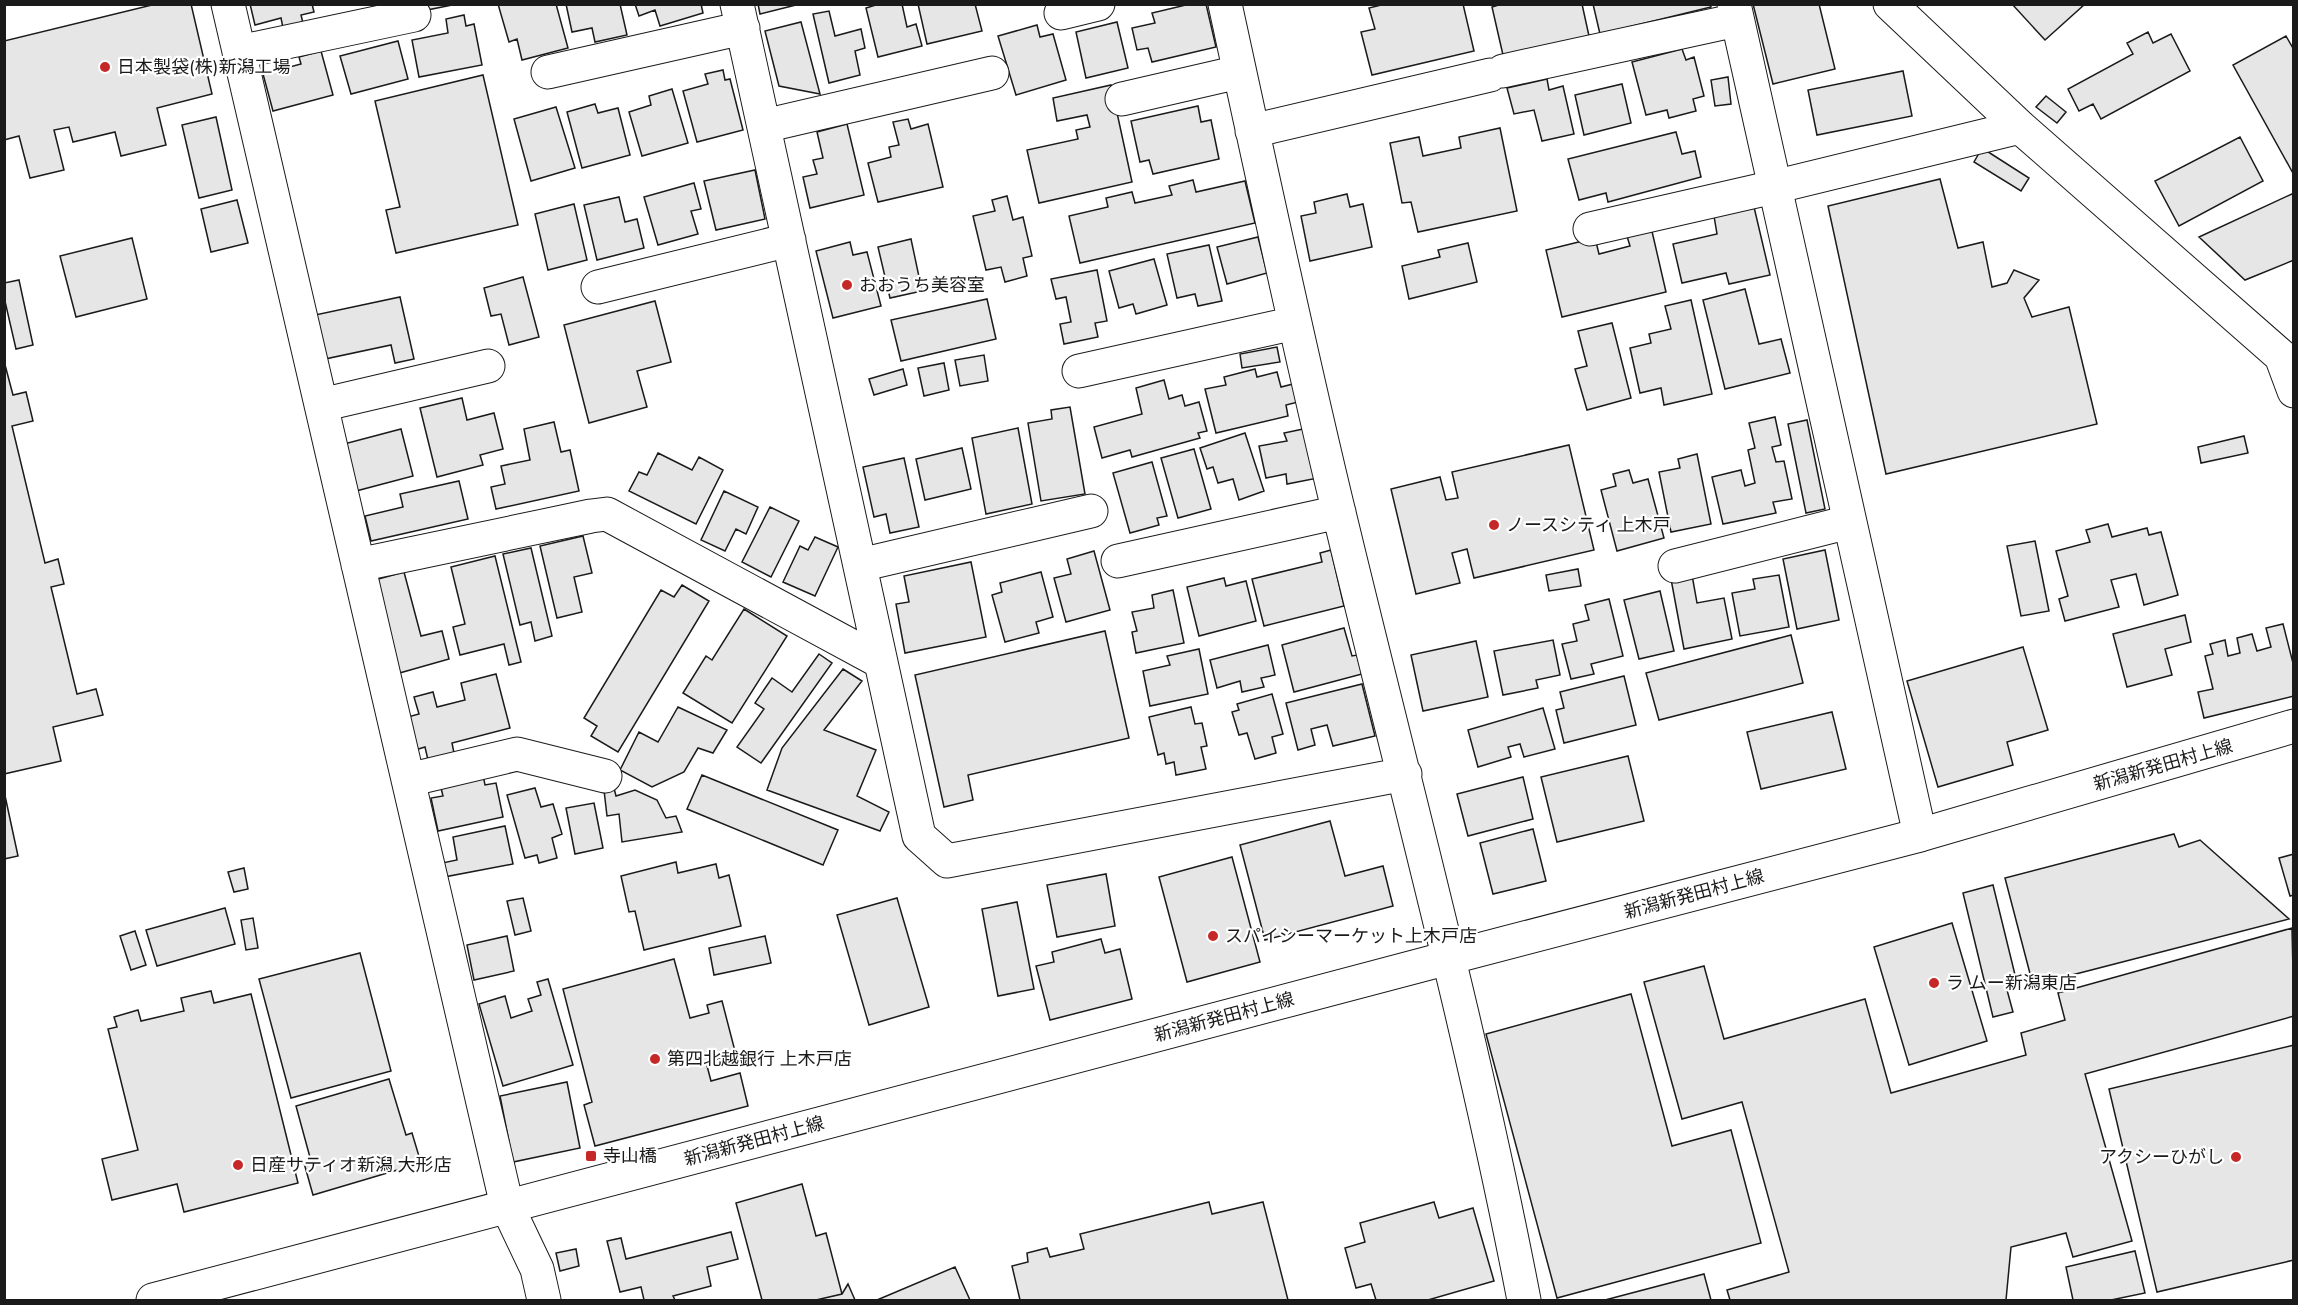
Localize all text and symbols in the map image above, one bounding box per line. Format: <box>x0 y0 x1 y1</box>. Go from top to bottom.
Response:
place label: 日本製袋(株)新潟工場 <box>117 55 290 79</box>
marker: 日本製袋(株)新潟工場 <box>98 60 112 74</box>
place label: おおうち美容室 <box>859 273 985 297</box>
marker: おおうち美容室 <box>840 278 854 292</box>
place label: ノースシティ 上木戸 <box>1506 513 1671 537</box>
marker: ノースシティ 上木戸 <box>1487 518 1501 532</box>
street label: 新潟新発田村上線 <box>2090 734 2236 796</box>
street label: 新潟新発田村上線 <box>1621 864 1767 924</box>
place label: スパイシーマーケット上木戸店 <box>1225 924 1477 948</box>
marker: スパイシーマーケット上木戸店 <box>1206 929 1220 943</box>
place label: ラ ムー新潟東店 <box>1946 971 2077 995</box>
marker: ラ ムー新潟東店 <box>1927 976 1941 990</box>
street label: 新潟新発田村上線 <box>1151 987 1297 1047</box>
place label: 第四北越銀行 上木戸店 <box>667 1047 852 1071</box>
marker: 第四北越銀行 上木戸店 <box>648 1052 662 1066</box>
street label: 新潟新発田村上線 <box>681 1111 827 1171</box>
place label: 寺山橋 <box>603 1144 657 1168</box>
place label: アクシーひがし <box>2099 1145 2224 1169</box>
marker: 寺山橋 <box>584 1149 598 1163</box>
marker: アクシーひがし <box>2229 1150 2243 1164</box>
place label: 日産サティオ新潟 大形店 <box>250 1153 452 1177</box>
marker: 日産サティオ新潟 大形店 <box>231 1158 245 1172</box>

